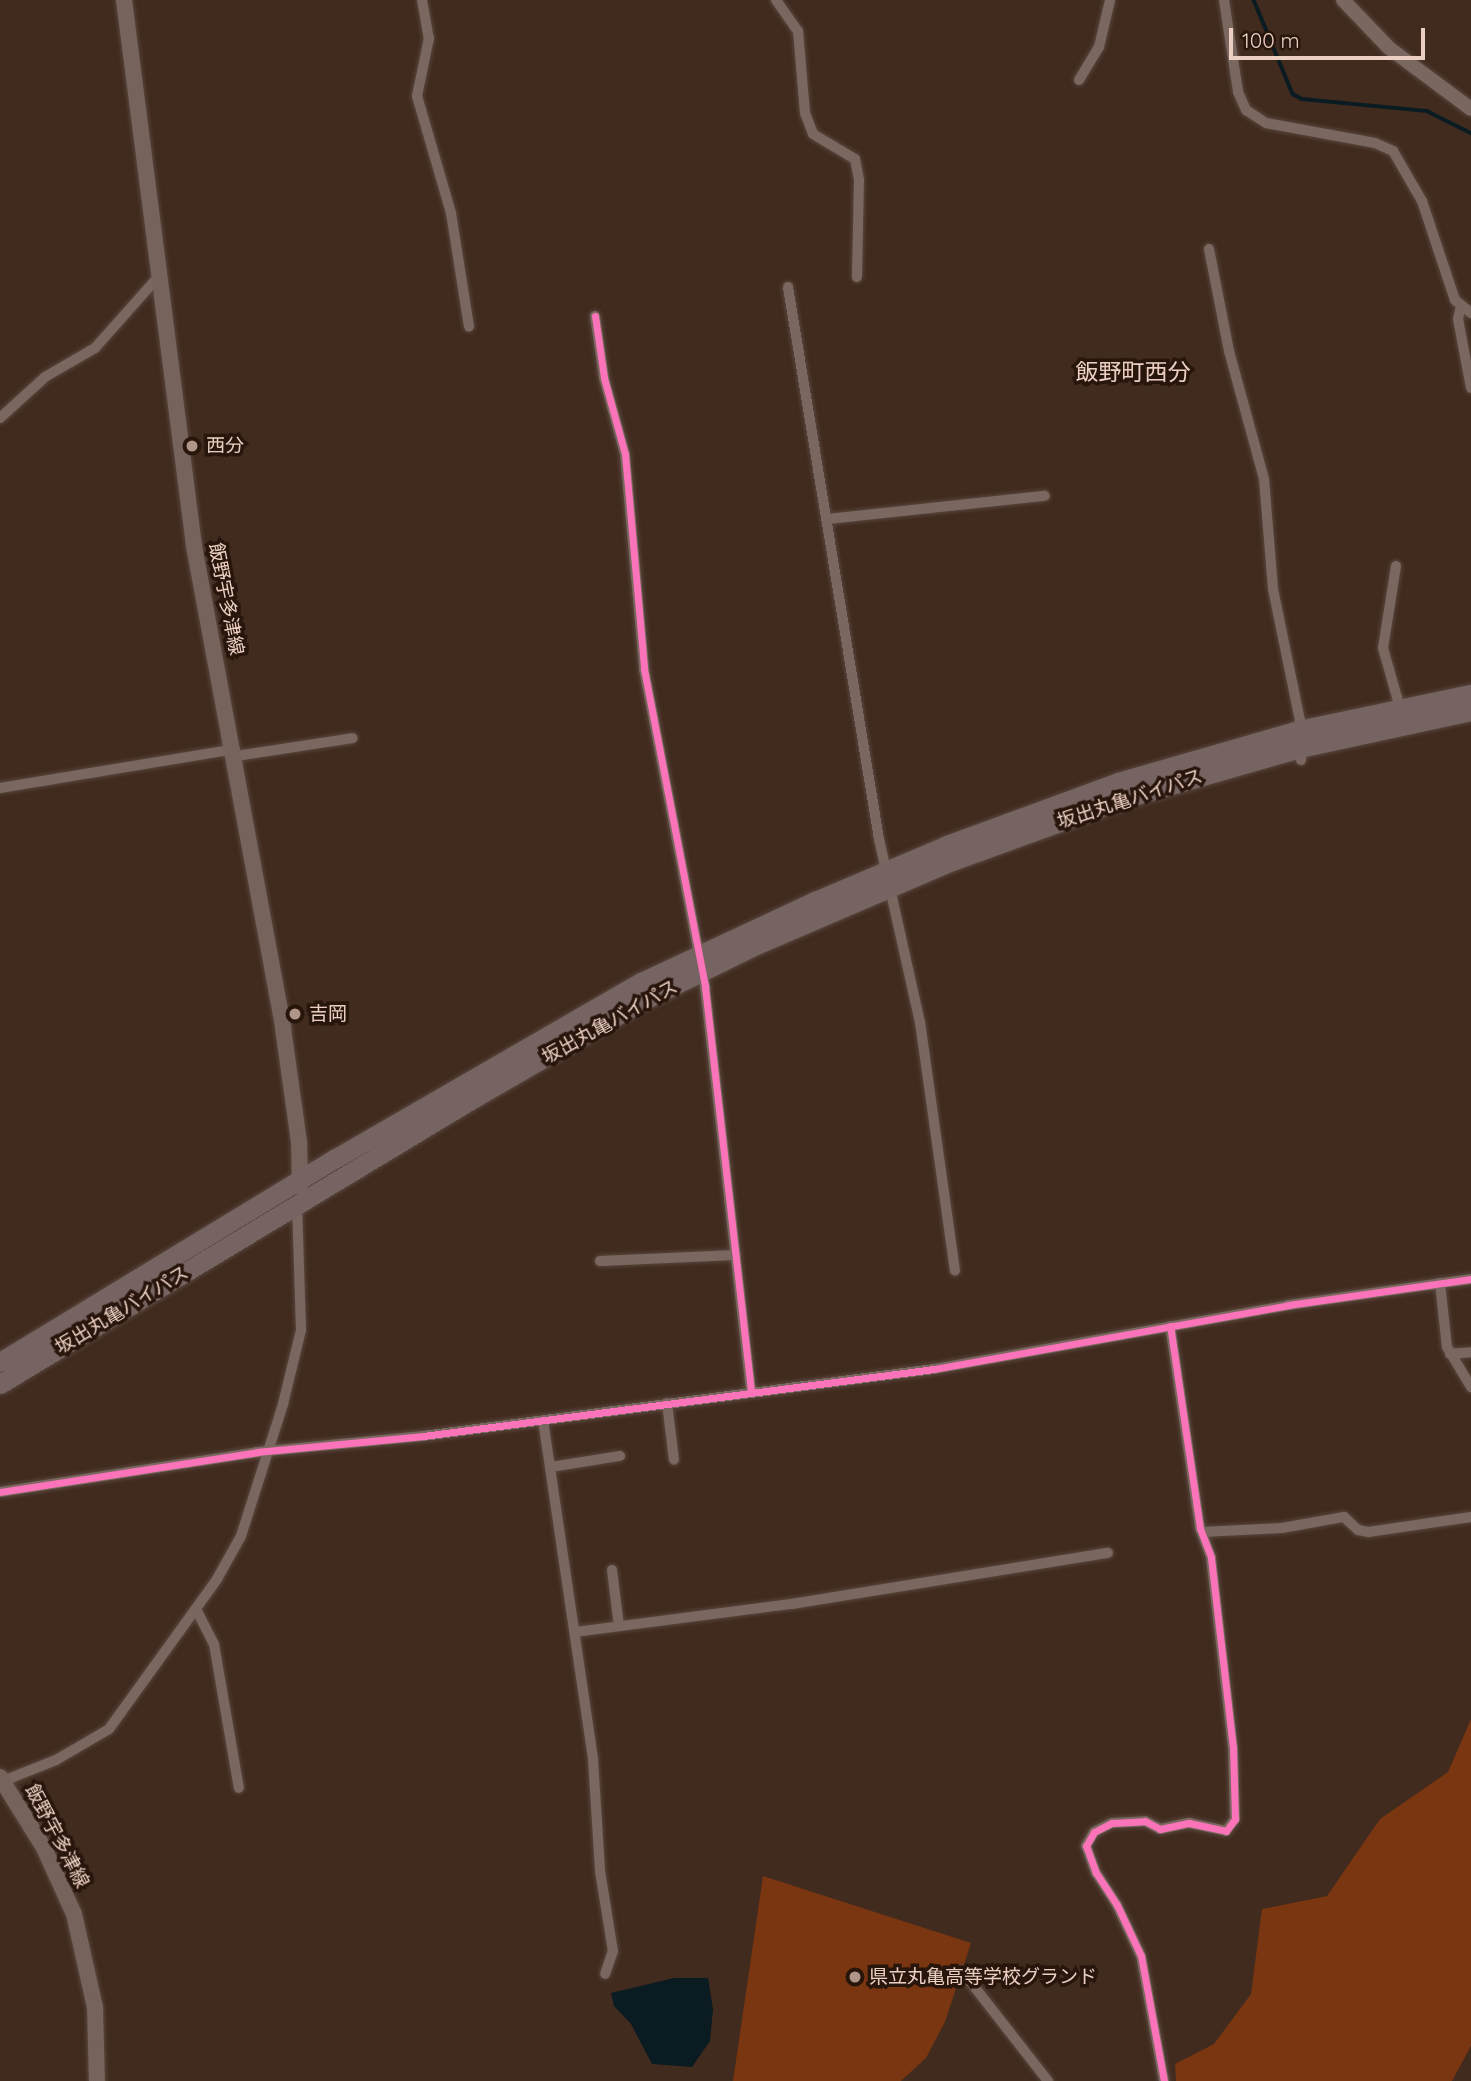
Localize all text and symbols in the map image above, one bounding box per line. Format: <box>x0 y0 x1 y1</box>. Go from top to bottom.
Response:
scale bar <box>1233 14 1429 58</box>
text: 100 m <box>1242 27 1300 53</box>
district label: 飯野町西分 <box>1076 358 1190 386</box>
place label: 西分 <box>206 435 244 457</box>
marker: 西分 <box>184 438 200 454</box>
street label: 飯野宇多津線 <box>204 541 248 657</box>
street label: 坂出丸亀バイパス <box>1054 765 1206 833</box>
street label: 坂出丸亀バイパス <box>538 975 682 1069</box>
place label: 吉岡 <box>309 1003 347 1025</box>
marker: 吉岡 <box>287 1006 303 1022</box>
street label: 坂出丸亀バイパス <box>51 1261 193 1359</box>
street label: 飯野宇多津線 <box>20 1780 94 1892</box>
place label: 県立丸亀高等学校グランド <box>869 1966 1097 1988</box>
marker: 県立丸亀高等学校グランド <box>847 1969 863 1985</box>

